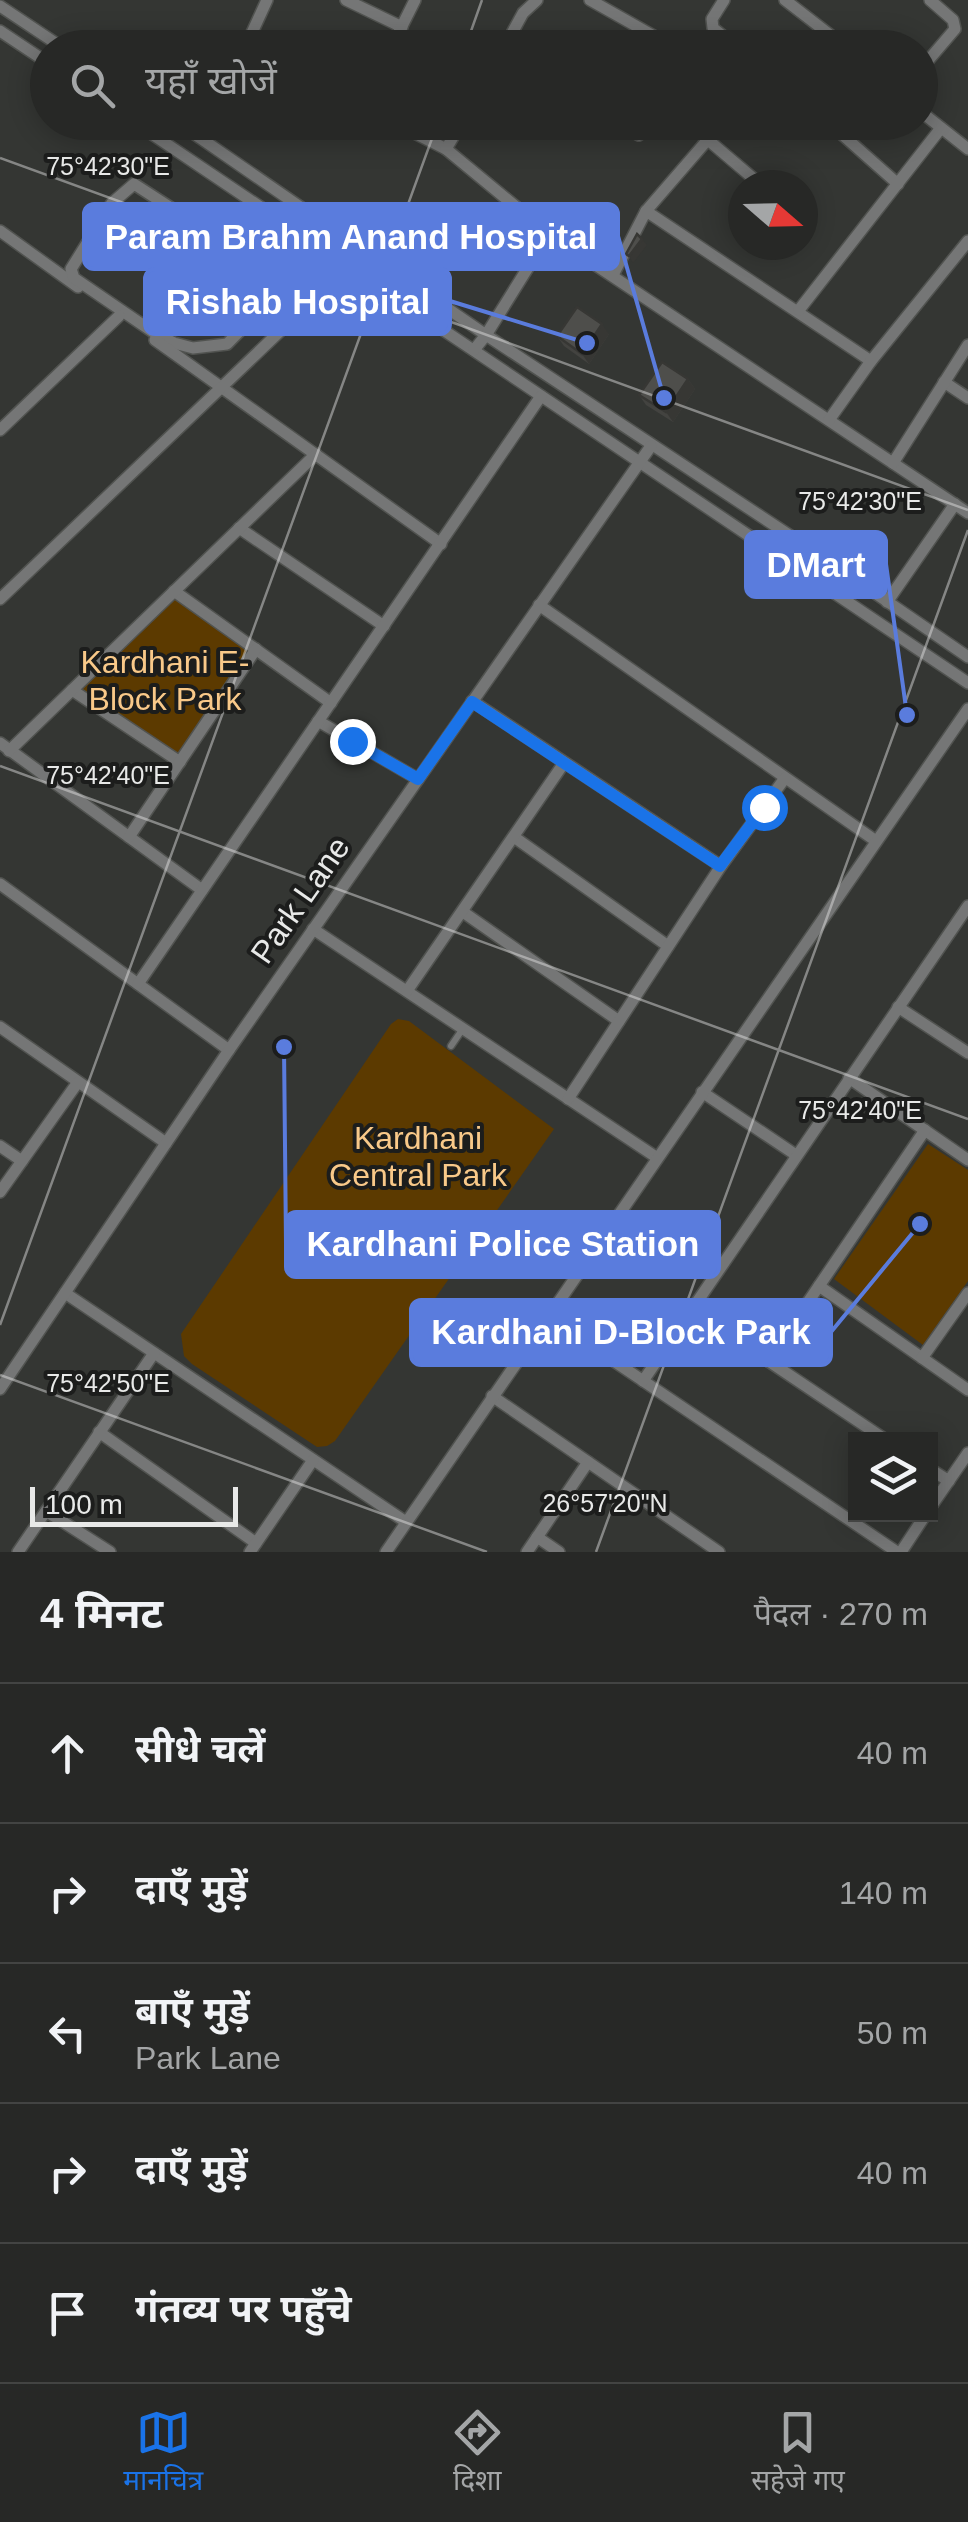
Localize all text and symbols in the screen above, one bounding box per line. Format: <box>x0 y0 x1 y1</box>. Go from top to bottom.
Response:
search box <box>30 30 938 140</box>
icon: search <box>65 58 120 113</box>
text: यहाँ खोजें <box>145 60 277 102</box>
text: 75°42'30"E <box>46 152 170 180</box>
north arrow <box>728 170 818 260</box>
callout: Param Brahm Anand Hospital <box>84 204 618 269</box>
text: Param Brahm Anand Hospital <box>105 217 597 256</box>
callout: Rishab Hospital <box>145 269 450 334</box>
text: Rishab Hospital <box>166 282 430 321</box>
text: 75°42'30"E <box>798 487 922 515</box>
callout: DMart <box>746 532 886 597</box>
text: DMart <box>766 545 866 584</box>
park label: Kardhani E- Block Park <box>81 644 249 717</box>
route end <box>330 719 376 765</box>
text: 75°42'40"E <box>46 761 170 789</box>
route start <box>742 785 788 831</box>
street label: Park Lane <box>243 830 357 970</box>
text: 75°42'40"E <box>798 1096 922 1124</box>
park label: Kardhani Central Park <box>329 1120 508 1193</box>
callout: Kardhani Police Station <box>286 1212 719 1277</box>
text: Kardhani Police Station <box>307 1224 699 1263</box>
callout: Kardhani D-Block Park <box>411 1300 831 1365</box>
text: Kardhani D-Block Park <box>431 1312 811 1351</box>
text: 75°42'50"E <box>46 1369 170 1397</box>
map controls <box>848 1432 938 1522</box>
button: layers <box>848 1432 938 1522</box>
scale bar <box>30 1482 238 1526</box>
text: 100 m <box>45 1489 123 1520</box>
text: 26°57'20"N <box>542 1489 668 1517</box>
text: 4 मिनट <box>40 1590 163 1637</box>
text: पैदल · 270 m <box>754 1596 928 1632</box>
icon: ahead <box>40 1726 95 1781</box>
text: सीधे चलें <box>135 1728 265 1770</box>
text: 40 m <box>857 1735 928 1771</box>
icon: right <box>40 1866 95 1921</box>
text: दाएँ मुड़ें <box>135 1868 248 1910</box>
text: 140 m <box>839 1875 928 1911</box>
text: बाएँ मुड़ें <box>135 1990 250 2032</box>
icon: left <box>40 2006 95 2061</box>
text: 50 m <box>857 2015 928 2051</box>
text: Park Lane <box>135 2040 281 2076</box>
icon: right <box>40 2146 95 2201</box>
text: दाएँ मुड़ें <box>135 2148 248 2190</box>
text: 40 m <box>857 2155 928 2191</box>
icon: arrive <box>40 2286 95 2341</box>
text: गंतव्य पर पहुँचे <box>135 2288 351 2330</box>
tab: मानचित्र <box>123 2405 203 2501</box>
tab: दिशा <box>450 2405 505 2501</box>
tab: सहेजे गए <box>751 2405 845 2501</box>

